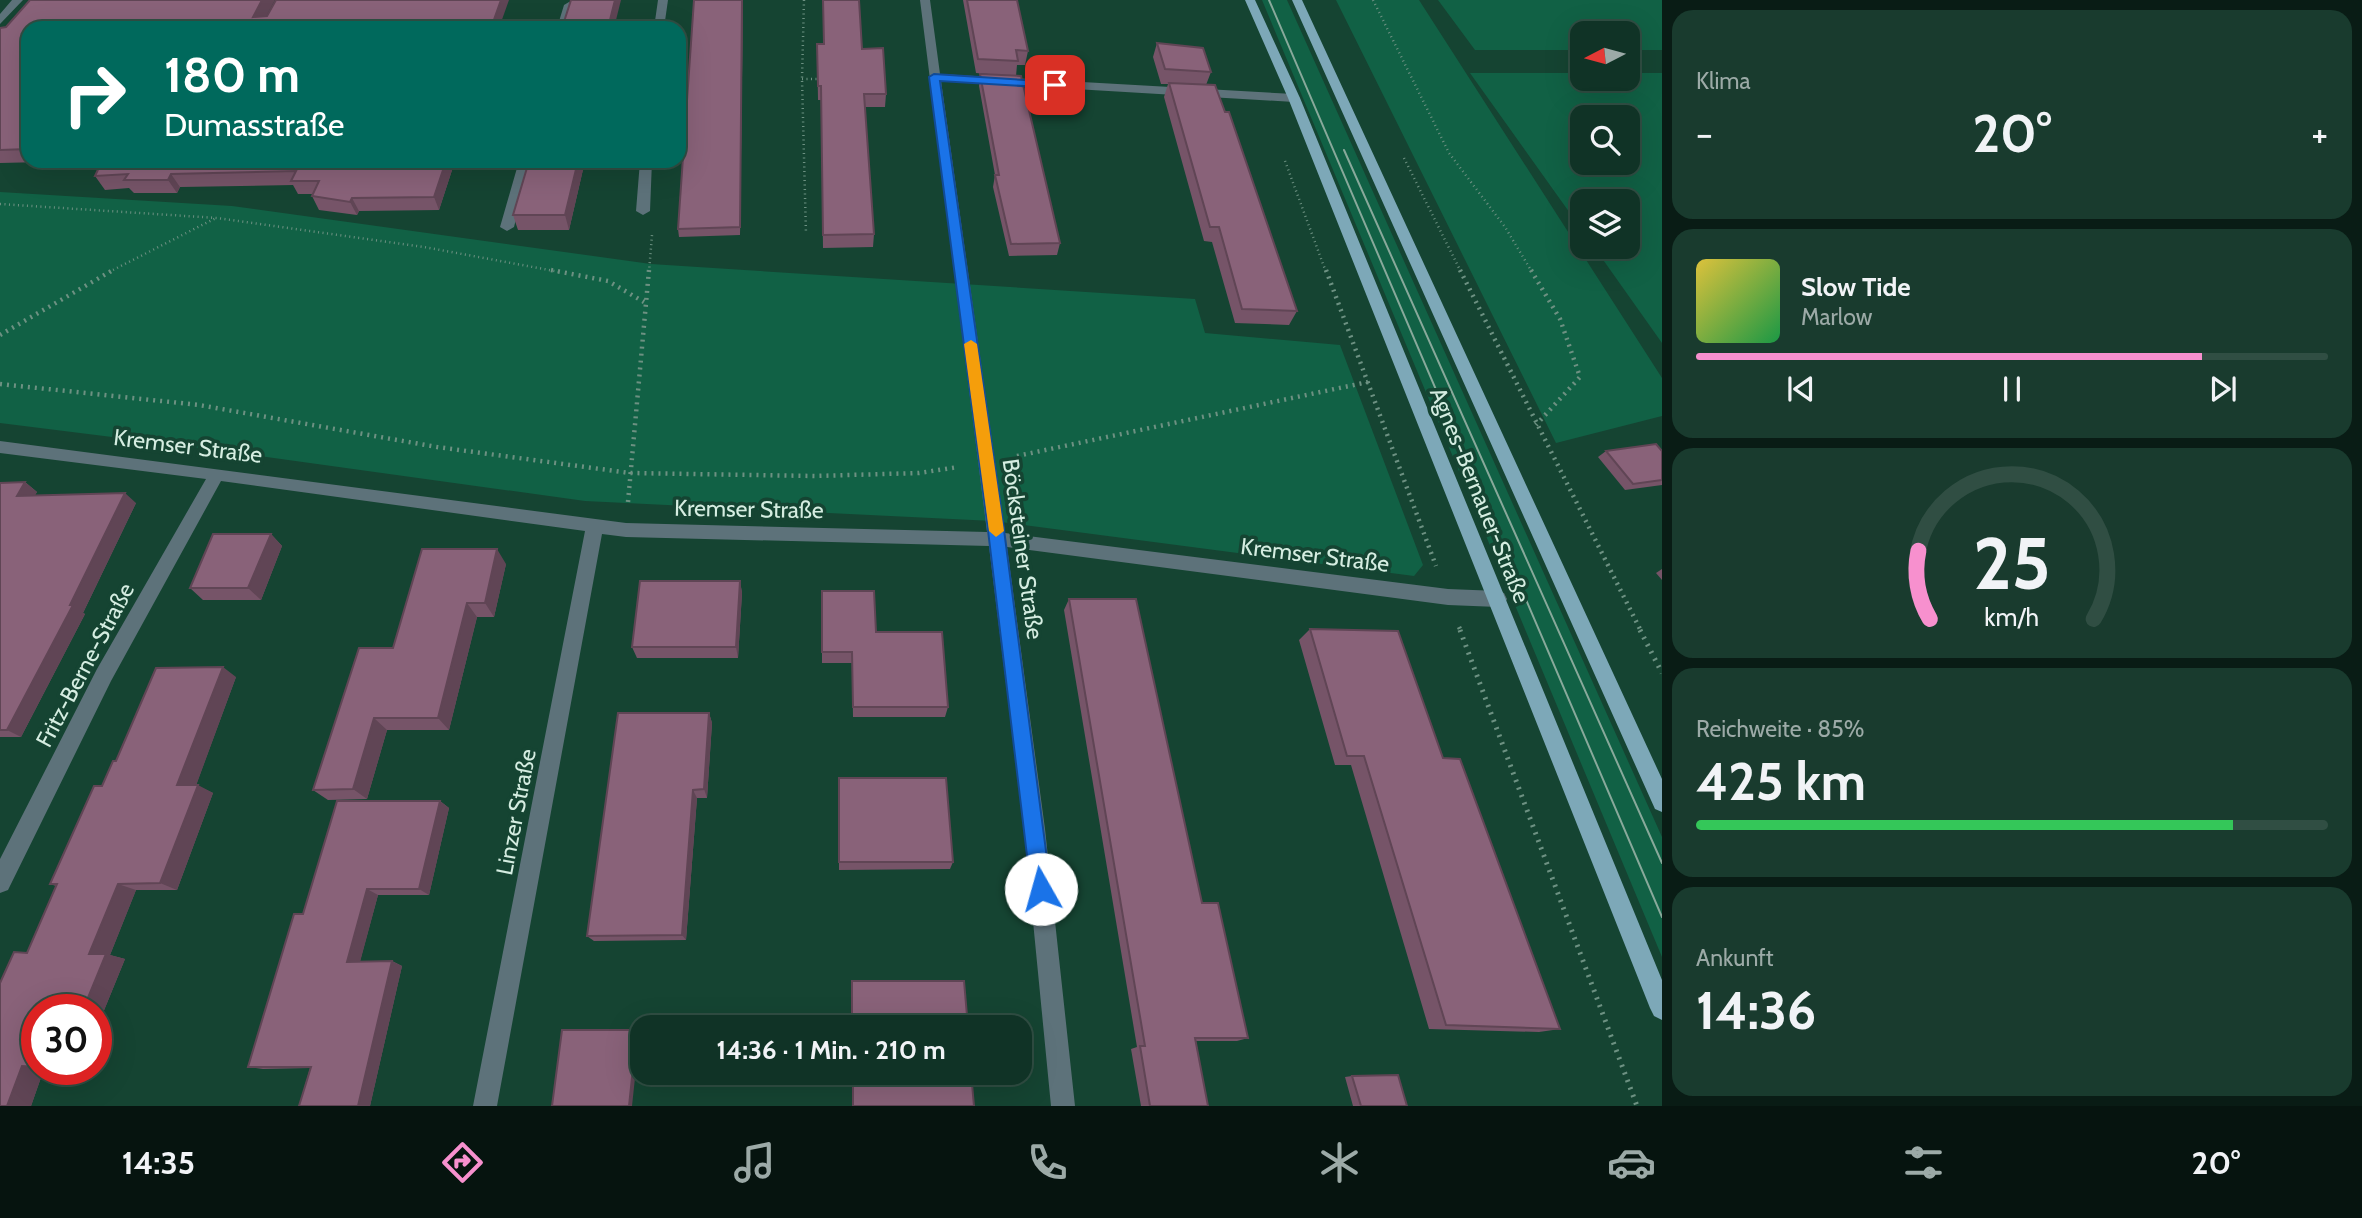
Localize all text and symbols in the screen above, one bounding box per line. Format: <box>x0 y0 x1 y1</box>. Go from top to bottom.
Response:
north arrow <box>1570 21 1640 91</box>
map controls <box>1570 21 1640 259</box>
text: 180 m <box>164 45 300 104</box>
icon: right <box>49 49 140 140</box>
pin <box>1025 55 1085 115</box>
icon: arrive <box>1036 66 1074 104</box>
text: Klima <box>1696 67 1751 95</box>
text: 20° <box>1972 102 2052 165</box>
text: Dumasstraße <box>164 105 344 144</box>
button: search <box>1570 105 1640 175</box>
text: − <box>1696 110 1713 157</box>
text: + <box>2311 110 2328 157</box>
button: layers <box>1570 189 1640 259</box>
text: Slow Tide <box>1801 271 1911 303</box>
text: Marlow <box>1801 303 1872 331</box>
icon: previous <box>1782 370 1820 408</box>
icon: pause <box>1993 370 2031 408</box>
icon: next <box>2204 370 2242 408</box>
street label: Agnes-Bernauer-Straße <box>1424 383 1536 607</box>
street label: Kremser Straße <box>112 423 264 469</box>
street label: Böcksteiner Straße <box>996 457 1050 641</box>
street label: Kremser Straße <box>674 494 824 524</box>
text: 25 <box>1973 519 2051 607</box>
street label: Kremser Straße <box>1239 532 1391 578</box>
street label: Fritz-Berne-Straße <box>30 578 140 752</box>
text: km/h <box>1985 602 2039 632</box>
text: Reichweite · 85% <box>1696 715 1864 743</box>
street label: Linzer Straße <box>490 746 542 877</box>
text: 425 km <box>1696 750 1866 813</box>
position arrow <box>1004 852 1078 926</box>
text: Ankunft <box>1696 944 1774 972</box>
text: 14:36 <box>1696 979 1816 1042</box>
speed limit sign: 30 <box>21 994 112 1085</box>
text: 14:36 · 1 Min. · 210 m <box>717 1034 945 1066</box>
icon: directions <box>438 1138 487 1187</box>
icon: music <box>730 1138 779 1187</box>
icon: phone <box>1023 1138 1072 1187</box>
icon: climate <box>1315 1138 1364 1187</box>
icon: car <box>1607 1138 1656 1187</box>
icon: filters <box>1899 1138 1948 1187</box>
text: 14:35 <box>122 1143 195 1182</box>
text: 20° <box>2192 1143 2240 1182</box>

